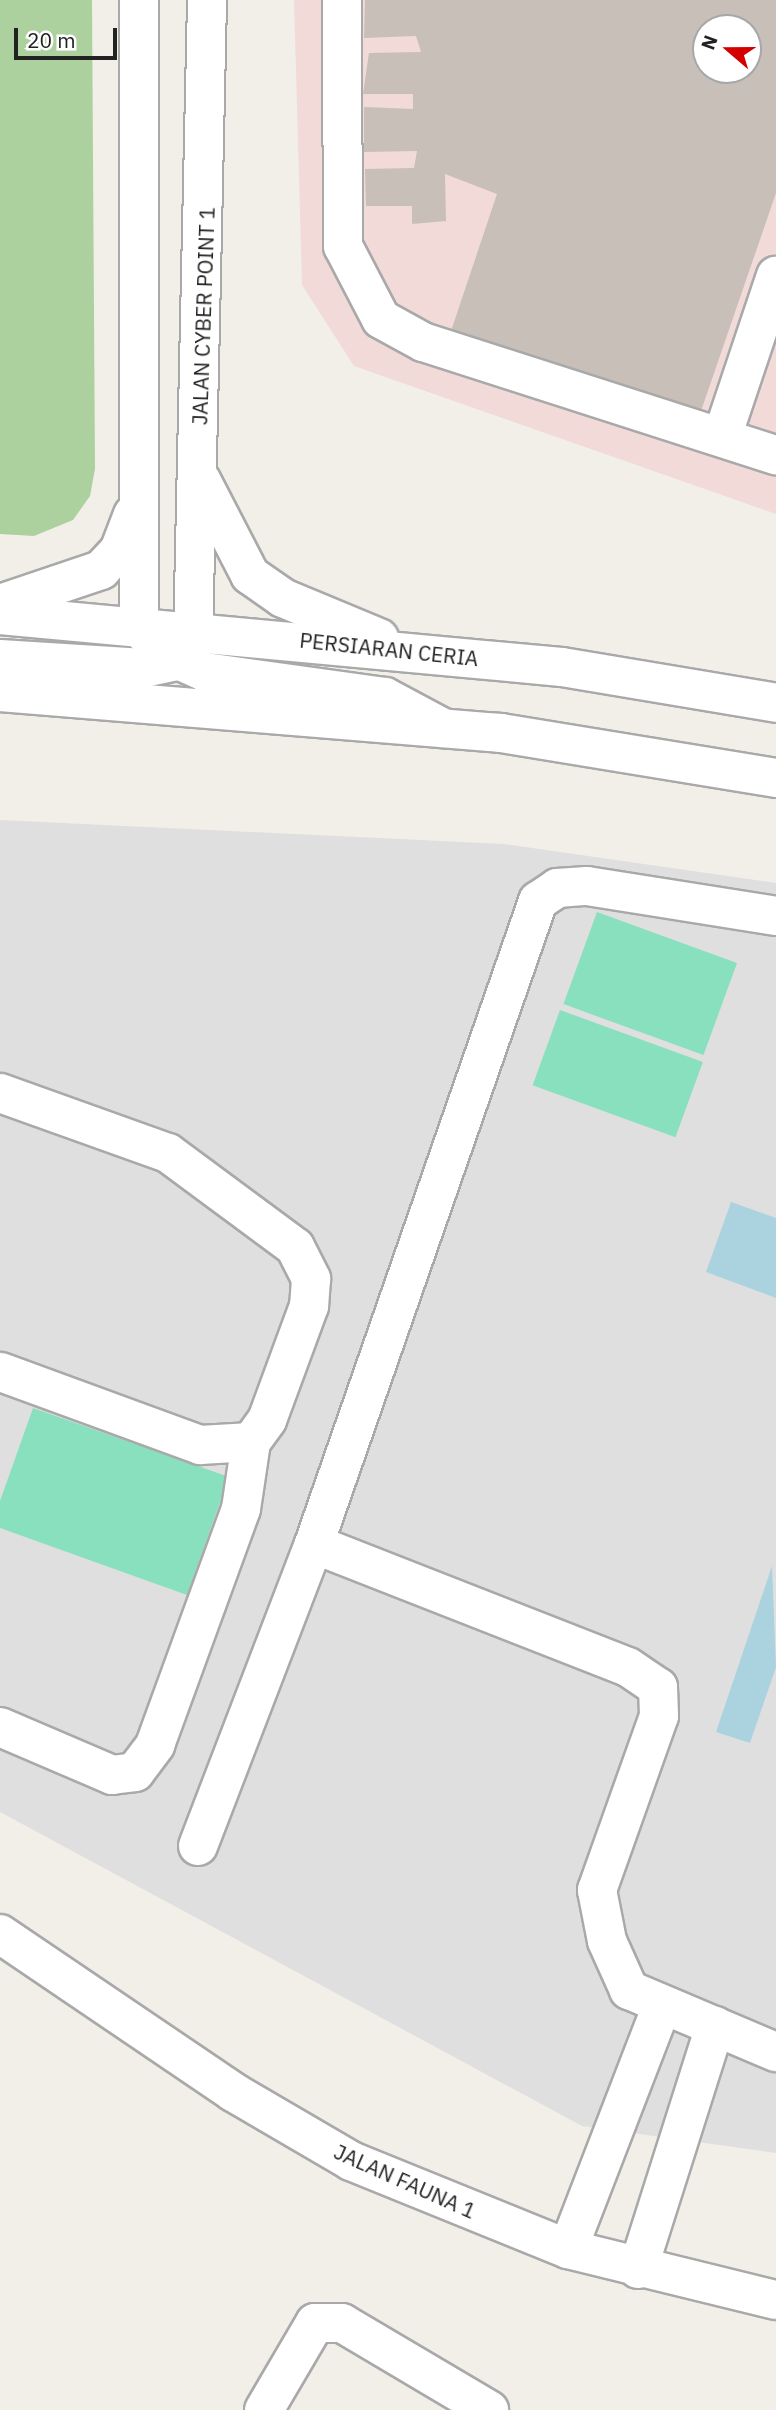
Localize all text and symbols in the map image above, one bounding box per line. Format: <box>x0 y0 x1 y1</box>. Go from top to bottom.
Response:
scale bar <box>18 14 121 58</box>
north arrow <box>692 14 762 84</box>
text: 20 m <box>27 26 76 54</box>
text: N <box>696 32 723 53</box>
street label: JALAN CYBER POINT 1 <box>187 206 219 426</box>
street label: PERSIARAN CERIA <box>298 627 480 671</box>
street label: JALAN FAUNA 1 <box>330 2139 480 2223</box>

